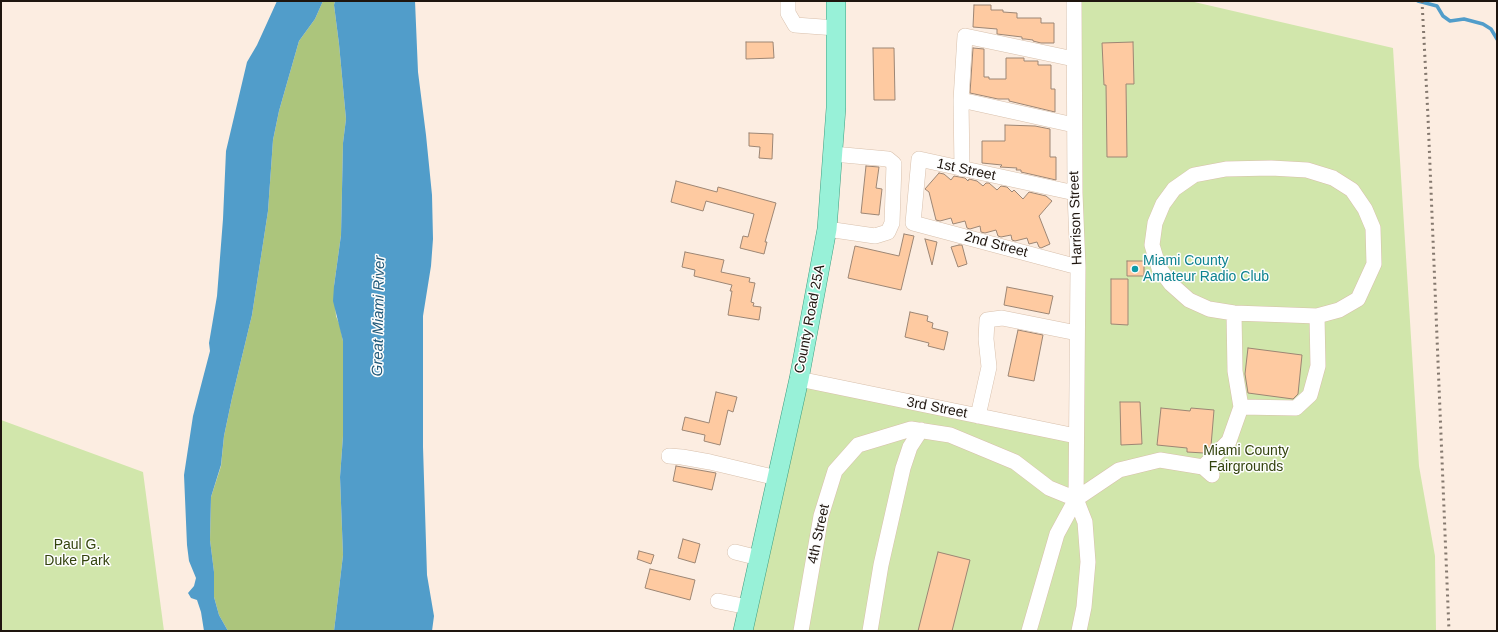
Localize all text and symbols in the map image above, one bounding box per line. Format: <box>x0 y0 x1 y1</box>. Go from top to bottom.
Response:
street label: 1st Street <box>935 156 997 184</box>
street label: Harrison Street <box>1066 171 1086 265</box>
street label: 2nd Street <box>963 229 1029 261</box>
place label: Miami County Amateur Radio Club <box>1143 253 1269 286</box>
water label: Great Miami River <box>369 255 389 377</box>
street label: County Road 25A <box>791 263 829 375</box>
marker: Miami County Amateur Radio Club <box>1130 264 1140 274</box>
street label: 3rd Street <box>905 394 969 422</box>
park label: Miami County Fairgrounds <box>1203 443 1289 476</box>
street label: 4th Street <box>804 503 834 565</box>
park label: Paul G. Duke Park <box>44 537 110 570</box>

